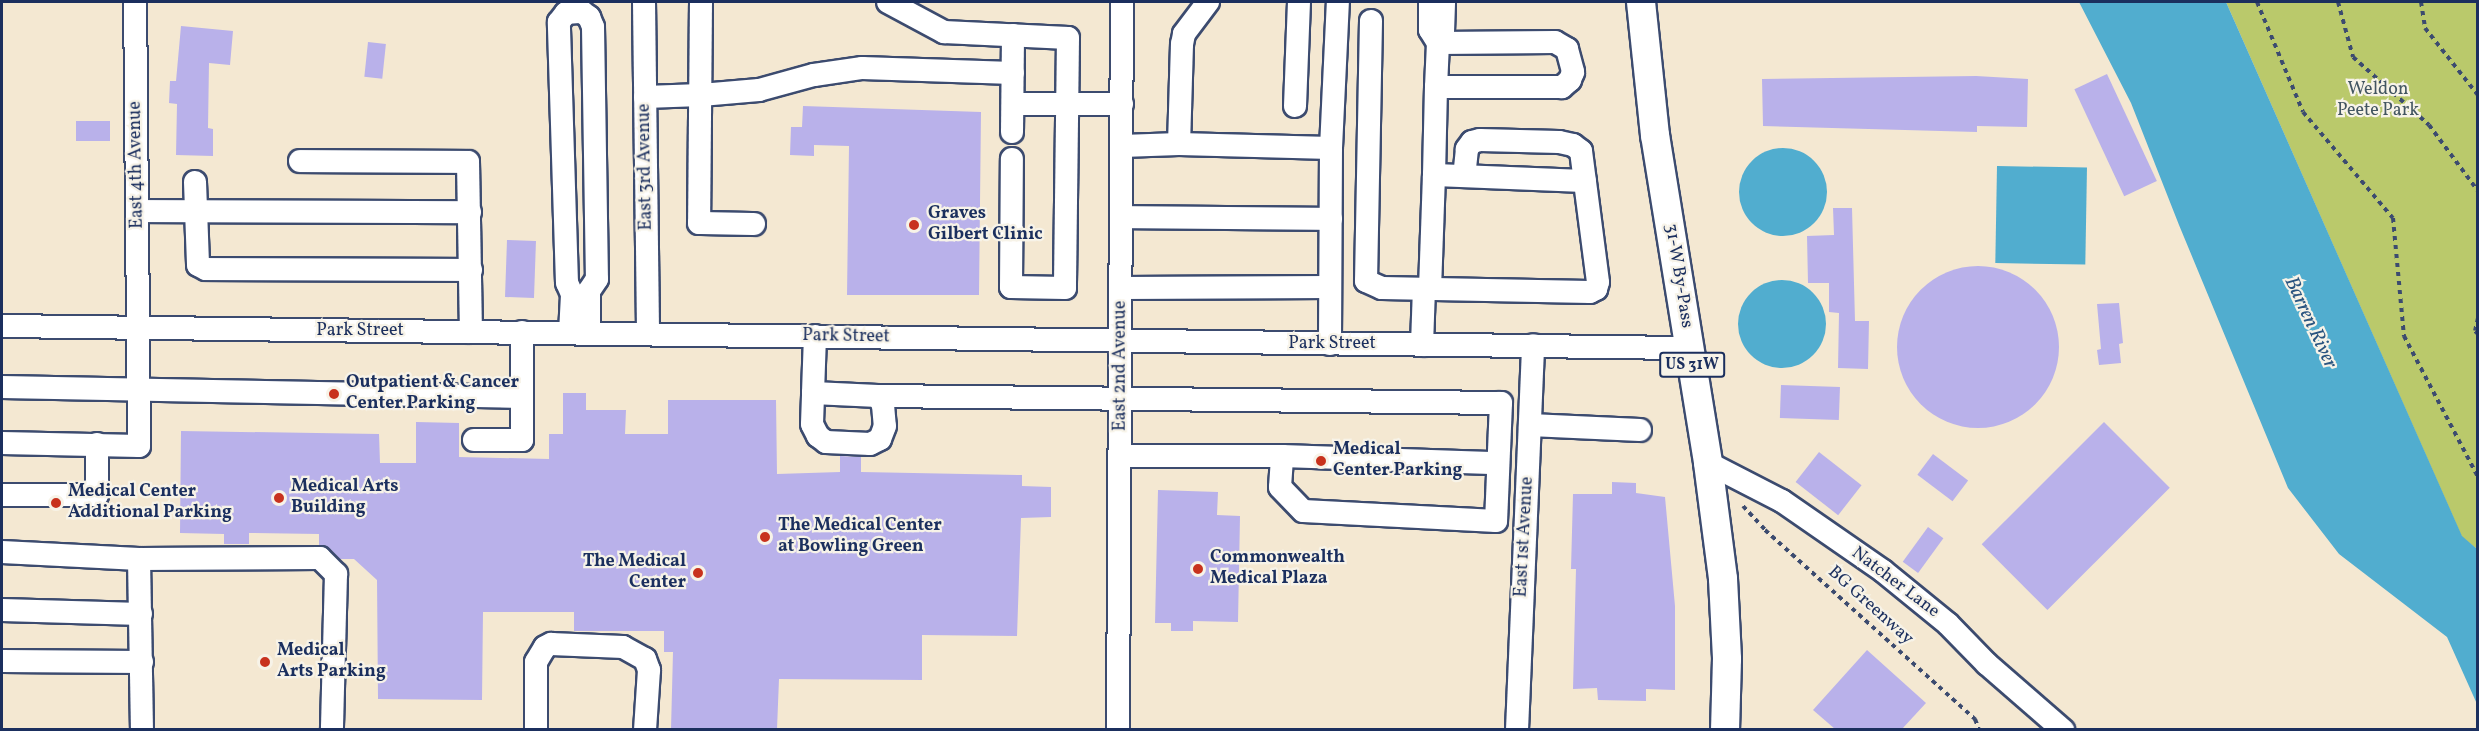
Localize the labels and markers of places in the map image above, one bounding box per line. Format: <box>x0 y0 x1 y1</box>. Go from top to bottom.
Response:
place label: Graves Gilbert Clinic <box>928 204 1043 246</box>
marker: Graves Gilbert Clinic <box>905 216 923 234</box>
place label: Outpatient & Cancer Center Parking <box>346 373 519 416</box>
marker: Outpatient & Cancer Center Parking <box>327 387 341 401</box>
place label: Medical Center Parking <box>1333 440 1462 482</box>
marker: Medical Center Parking <box>1314 454 1328 468</box>
place label: Medical Arts Building <box>291 477 399 520</box>
place label: Medical Center Additional Parking <box>68 482 232 524</box>
marker: Medical Arts Building <box>272 491 286 505</box>
marker: Medical Center Additional Parking <box>49 496 63 510</box>
place label: The Medical Center at Bowling Green <box>778 516 942 558</box>
marker: The Medical Center at Bowling Green <box>756 528 774 546</box>
place label: Commonwealth Medical Plaza <box>1210 548 1345 590</box>
place label: The Medical Center <box>583 552 686 594</box>
marker: Commonwealth Medical Plaza <box>1191 562 1205 576</box>
marker: The Medical Center <box>691 566 705 580</box>
place label: Medical Arts Parking <box>277 641 386 684</box>
marker: Medical Arts Parking <box>258 655 272 669</box>

